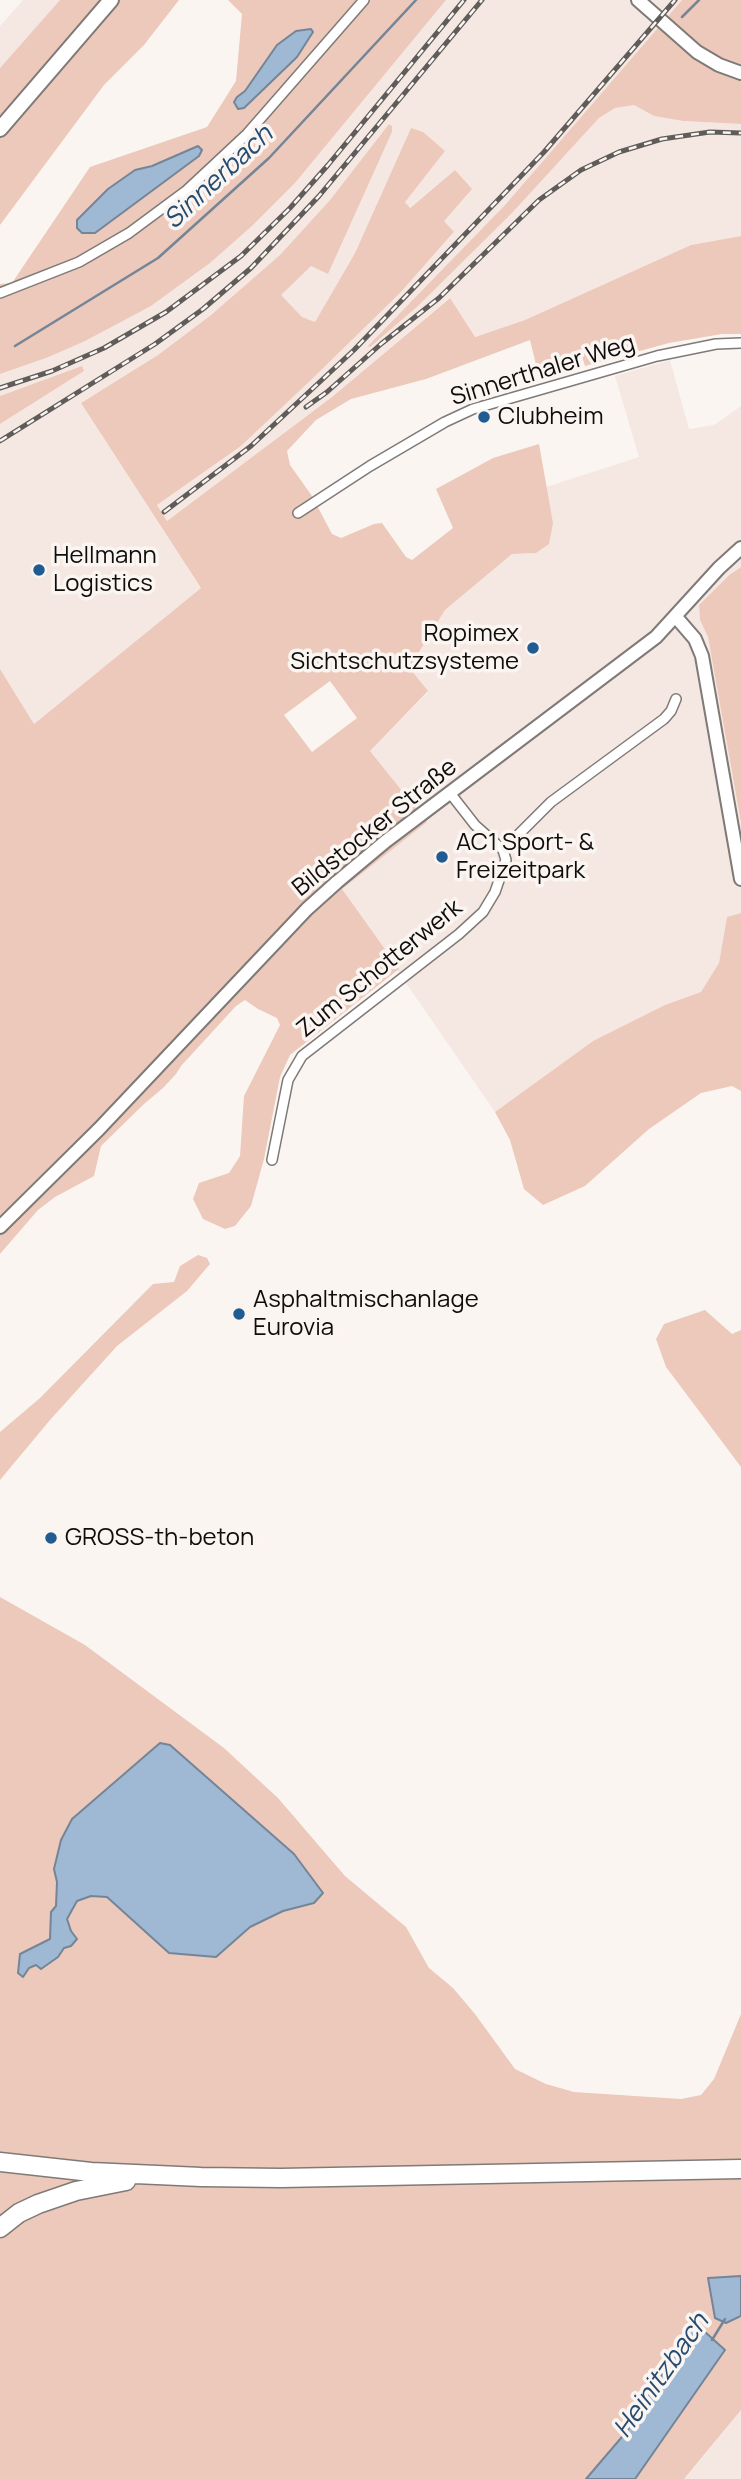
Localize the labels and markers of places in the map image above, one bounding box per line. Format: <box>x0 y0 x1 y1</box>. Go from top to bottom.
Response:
place label: Clubheim <box>498 403 603 431</box>
marker: Clubheim <box>476 409 492 425</box>
place label: Hellmann Logistics <box>53 542 157 598</box>
marker: Hellmann Logistics <box>31 562 47 578</box>
place label: Ropimex Sichtschutzsysteme <box>290 620 519 676</box>
marker: Ropimex Sichtschutzsysteme <box>525 640 541 656</box>
place label: AC1 Sport- & Freizeitpark <box>456 829 594 885</box>
marker: AC1 Sport- & Freizeitpark <box>434 849 450 865</box>
place label: Asphaltmischanlage Eurovia <box>253 1286 479 1342</box>
marker: Asphaltmischanlage Eurovia <box>231 1306 247 1322</box>
place label: GROSS-th-beton <box>65 1524 254 1552</box>
marker: GROSS-th-beton <box>43 1530 59 1546</box>

